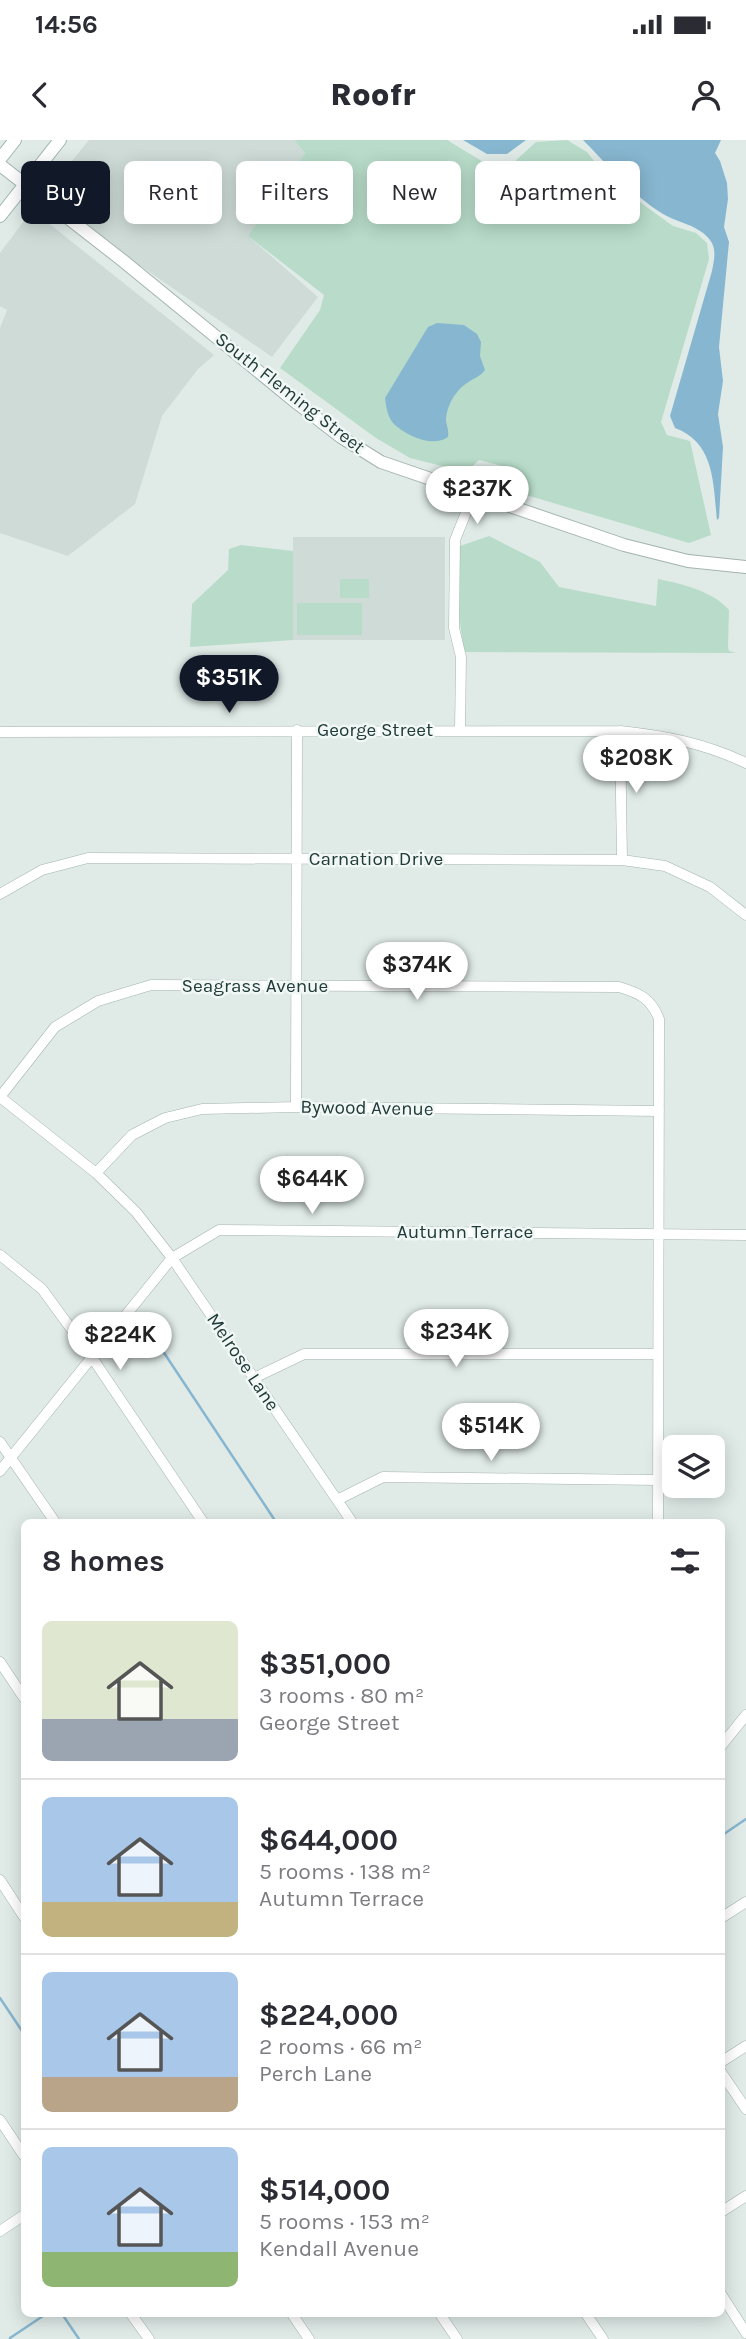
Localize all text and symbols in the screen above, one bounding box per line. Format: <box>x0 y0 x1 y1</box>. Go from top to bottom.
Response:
text: 14:56 <box>35 9 98 40</box>
icon: back <box>21 76 59 114</box>
text: Roofr <box>330 76 416 113</box>
icon: person <box>687 76 725 114</box>
chip: Buy <box>21 161 110 224</box>
chip: Rent <box>124 161 222 224</box>
chip: Filters <box>236 161 353 224</box>
chip: New <box>367 161 461 224</box>
chip: Apartment <box>475 161 640 224</box>
street label: South Fleming Street <box>211 328 369 458</box>
pin: $237K <box>428 466 526 526</box>
text: $237K <box>442 475 512 502</box>
pin: $351K <box>180 656 278 715</box>
text: $351K <box>196 664 262 691</box>
street label: George Street <box>317 719 433 741</box>
pin: $208K <box>587 736 685 795</box>
text: $208K <box>599 744 673 771</box>
street label: Carnation Drive <box>309 848 443 870</box>
pin: $374K <box>368 942 466 1002</box>
text: $374K <box>382 951 452 978</box>
street label: Seagrass Avenue <box>182 975 328 997</box>
street label: Bywood Avenue <box>300 1096 434 1120</box>
pin: $644K <box>263 1156 361 1216</box>
text: $644K <box>276 1165 348 1192</box>
street label: Autumn Terrace <box>397 1221 533 1243</box>
street label: Melrose Lane <box>202 1309 284 1415</box>
pin: $234K <box>407 1310 505 1369</box>
pin: $224K <box>71 1312 169 1372</box>
text: $234K <box>420 1318 492 1345</box>
text: $224K <box>84 1321 156 1348</box>
pin: $514K <box>442 1404 540 1463</box>
text: $514K <box>458 1412 524 1439</box>
map controls <box>662 1435 725 1498</box>
button: layers <box>662 1435 725 1498</box>
icon: filters <box>666 1542 704 1580</box>
text: 8 homes <box>42 1543 165 1579</box>
text: $351,000 <box>259 1646 391 1682</box>
icon: home <box>98 1649 182 1733</box>
text: 3 rooms · 80 m² <box>259 1682 424 1709</box>
text: George Street <box>259 1709 400 1736</box>
text: $644,000 <box>259 1822 398 1858</box>
icon: home <box>98 1825 182 1909</box>
text: 5 rooms · 138 m² <box>259 1858 431 1885</box>
text: Autumn Terrace <box>259 1885 424 1912</box>
text: $224,000 <box>259 1997 398 2033</box>
icon: home <box>98 2000 182 2084</box>
text: 2 rooms · 66 m² <box>259 2033 422 2060</box>
text: Perch Lane <box>259 2060 372 2087</box>
text: $514,000 <box>259 2172 390 2208</box>
icon: home <box>98 2175 182 2259</box>
text: 5 rooms · 153 m² <box>259 2208 430 2235</box>
text: Kendall Avenue <box>259 2235 419 2262</box>

